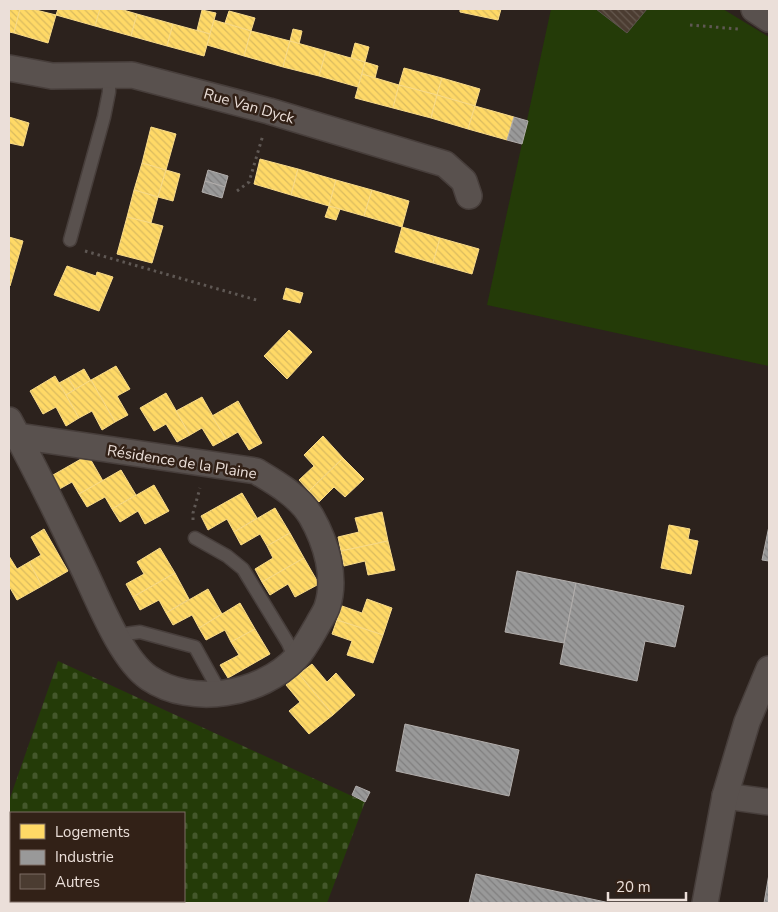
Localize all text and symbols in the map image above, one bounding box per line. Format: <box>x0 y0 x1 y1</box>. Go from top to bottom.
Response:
street label: Rue Van Dyck <box>201 84 297 129</box>
street label: Résidence de la Plaine <box>106 440 258 484</box>
legend <box>10 812 185 902</box>
text: Logements <box>55 822 130 842</box>
text: Industrie <box>55 847 114 867</box>
scale bar <box>608 870 686 902</box>
text: Autres <box>55 872 100 892</box>
text: 20 m <box>616 877 651 897</box>

